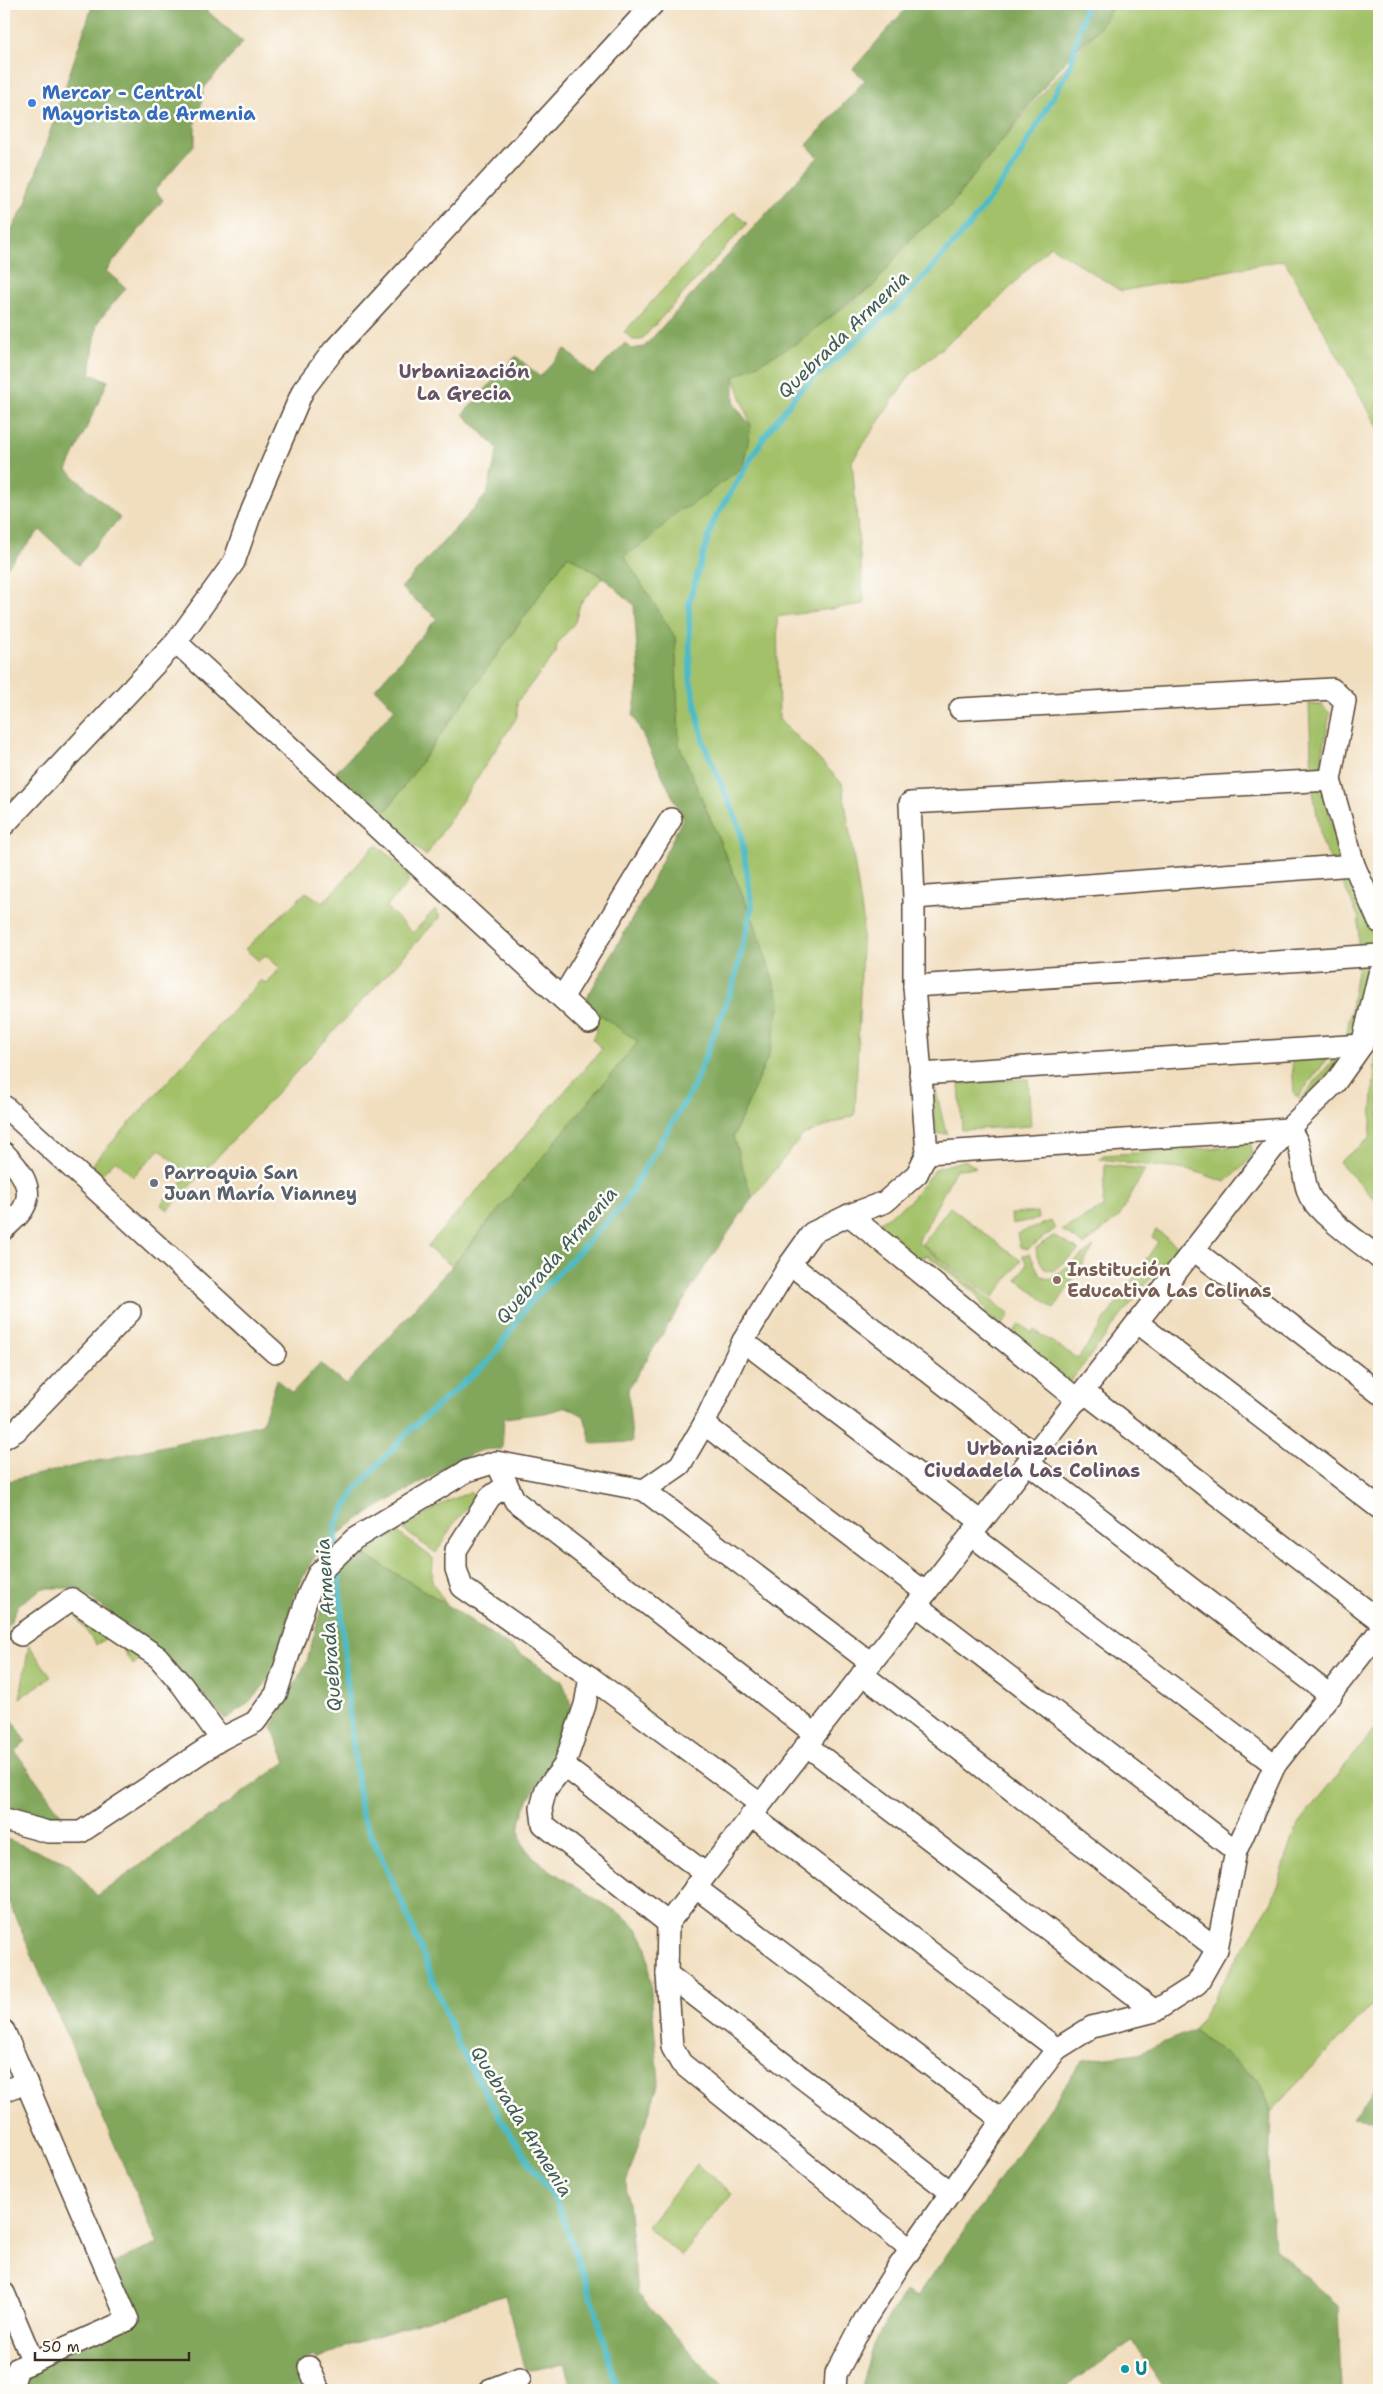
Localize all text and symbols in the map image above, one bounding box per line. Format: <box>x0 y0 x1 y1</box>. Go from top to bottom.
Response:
place label: Mercar - Central Mayorista de Armenia <box>42 81 256 126</box>
marker: Mercar - Central Mayorista de Armenia <box>26 97 38 109</box>
water label: Quebrada Armenia <box>772 265 915 404</box>
district label: Urbanización La Grecia <box>398 359 530 406</box>
place label: Parroquia San Juan María Vianney <box>164 1161 357 1206</box>
marker: Parroquia San Juan María Vianney <box>148 1177 160 1189</box>
water label: Quebrada Armenia <box>490 1181 623 1329</box>
place label: Institución Educativa Las Colinas <box>1067 1258 1272 1303</box>
marker: Institución Educativa Las Colinas <box>1051 1274 1063 1286</box>
district label: Urbanización Ciudadela Las Colinas <box>924 1436 1140 1483</box>
water label: Quebrada Armenia <box>310 1537 347 1713</box>
water label: Quebrada Armenia <box>465 2041 578 2202</box>
scale bar <box>35 2329 189 2361</box>
text: 50 m <box>42 2337 80 2357</box>
place label: U <box>1135 2357 1147 2381</box>
marker: U <box>1119 2363 1131 2375</box>

